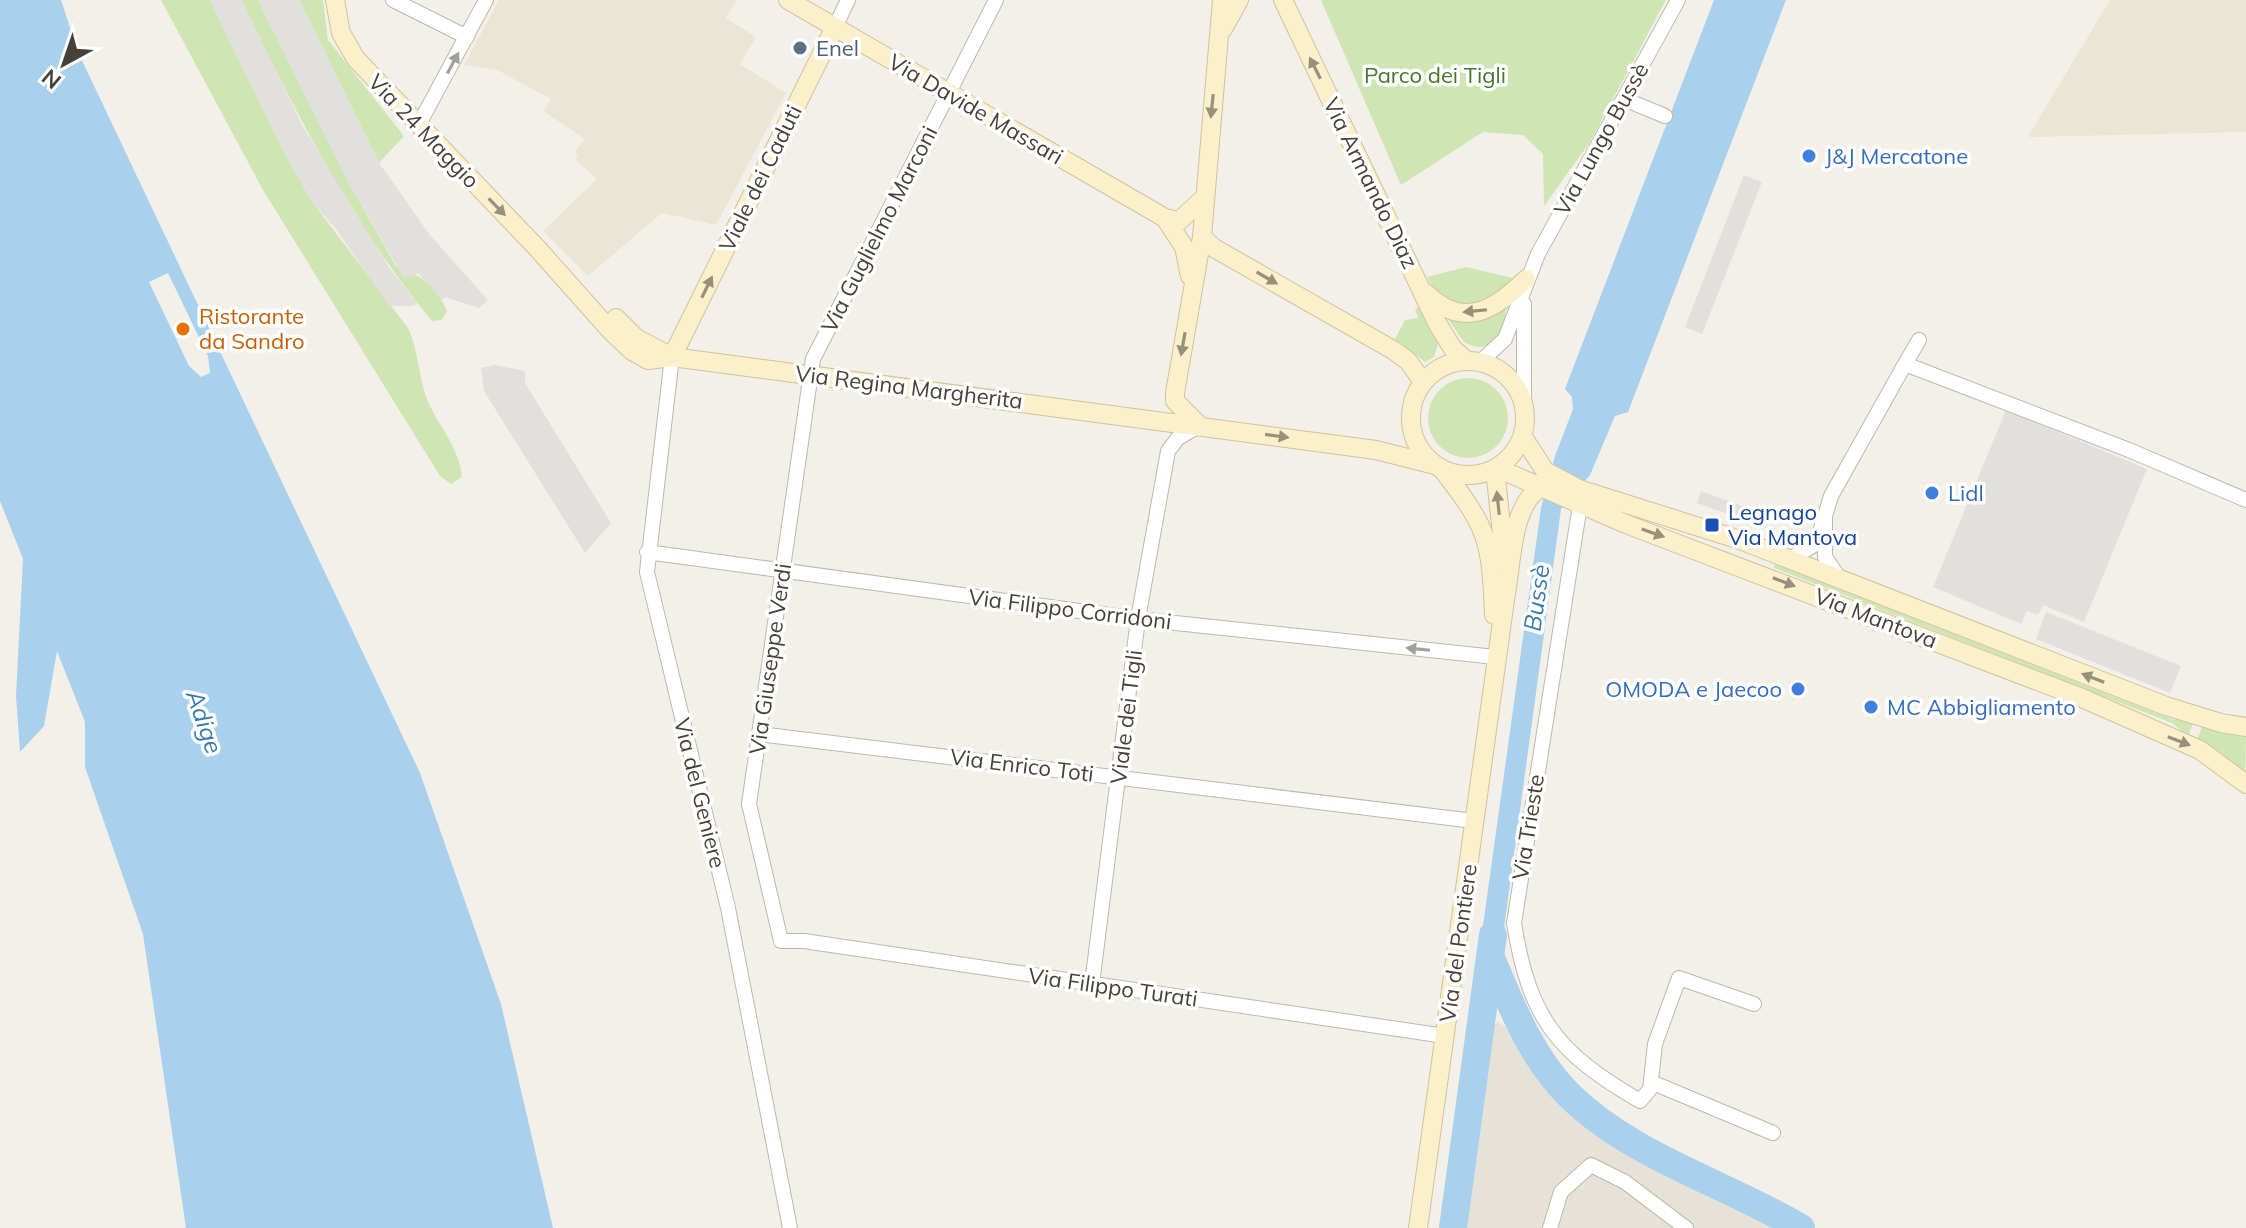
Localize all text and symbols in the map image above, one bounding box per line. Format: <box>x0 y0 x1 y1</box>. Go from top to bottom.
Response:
north arrow <box>24 24 104 104</box>
place label: Enel <box>816 34 859 62</box>
marker: Enel <box>791 39 809 57</box>
street label: Via Davide Massari <box>884 48 1068 170</box>
one-way arrow <box>445 52 459 74</box>
one-way arrow <box>1309 57 1323 79</box>
street label: Via Lungo Bussè <box>1548 58 1654 220</box>
park label: Parco dei Tigli <box>1364 61 1506 89</box>
text: N <box>36 63 67 95</box>
street label: Via 24 Maggio <box>362 68 486 194</box>
one-way arrow <box>1205 93 1218 118</box>
street label: Via Armando Diaz <box>1317 93 1425 273</box>
street label: Viale dei Caduti <box>712 100 808 256</box>
street label: Via Guglielmo Marconi <box>815 121 943 337</box>
place label: J&J Mercatone <box>1825 142 1968 170</box>
marker: J&J Mercatone <box>1800 147 1818 165</box>
one-way arrow <box>487 197 506 216</box>
one-way arrow <box>1256 271 1278 285</box>
one-way arrow <box>700 275 714 298</box>
place label: Ristorante da Sandro <box>199 302 305 355</box>
one-way arrow <box>1462 305 1487 318</box>
marker: Ristorante da Sandro <box>174 320 192 338</box>
one-way arrow <box>1177 332 1189 357</box>
street label: Via Regina Margherita <box>794 359 1024 415</box>
one-way arrow <box>1265 430 1290 443</box>
place label: Lidl <box>1948 479 1984 507</box>
marker: Lidl <box>1923 484 1941 502</box>
one-way arrow <box>1492 490 1505 515</box>
place label: Legnago Via Mantova <box>1728 498 1857 551</box>
marker: Legnago Via Mantova <box>1703 516 1721 534</box>
one-way arrow <box>1641 528 1665 540</box>
street label: Via Giuseppe Verdi <box>743 562 797 756</box>
water label: Bussè <box>1516 563 1556 633</box>
one-way arrow <box>1772 576 1796 589</box>
street label: Via Mantova <box>1811 582 1941 654</box>
street label: Via Filippo Corridoni <box>967 583 1173 635</box>
one-way arrow <box>1405 642 1430 655</box>
street label: Viale dei Tigli <box>1104 648 1148 786</box>
one-way arrow <box>2081 671 2105 684</box>
place label: OMODA e Jaecoo <box>1605 675 1782 703</box>
marker: OMODA e Jaecoo <box>1789 680 1807 698</box>
water label: Adige <box>180 685 230 757</box>
place label: MC Abbigliamento <box>1887 693 2076 721</box>
marker: MC Abbigliamento <box>1862 698 1880 716</box>
street label: Via del Geniere <box>668 715 732 871</box>
one-way arrow <box>2167 735 2191 748</box>
street label: Via Enrico Toti <box>949 742 1095 788</box>
street label: Via Trieste <box>1506 772 1550 882</box>
street label: Via del Pontiere <box>1433 862 1483 1024</box>
street label: Via Filippo Turati <box>1027 961 1199 1013</box>

